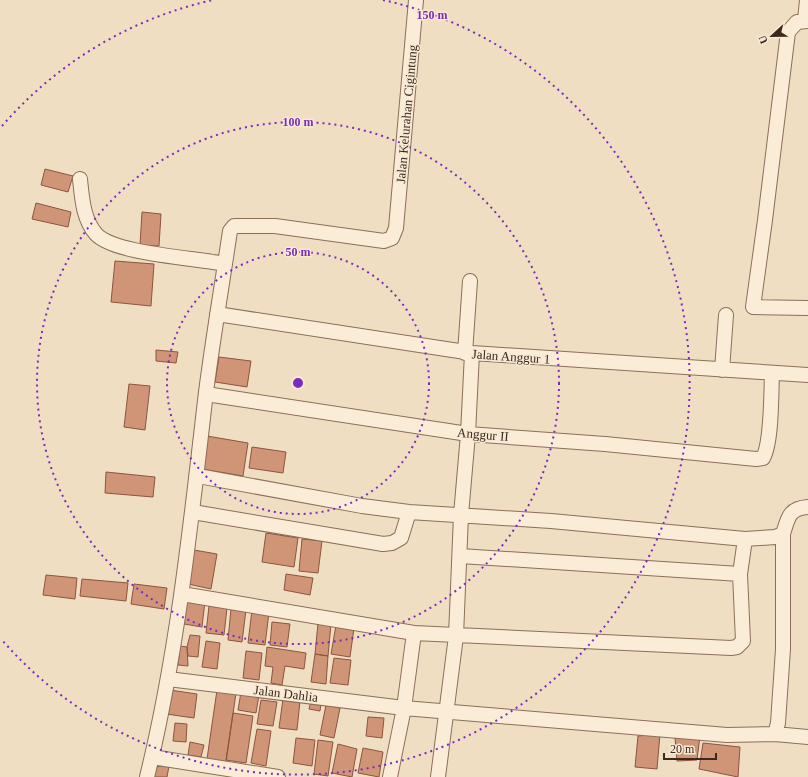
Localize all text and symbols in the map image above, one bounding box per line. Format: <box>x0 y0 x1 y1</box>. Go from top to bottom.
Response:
text: 150 m <box>417 8 448 22</box>
north arrow <box>752 16 792 56</box>
text: U <box>756 34 770 46</box>
street label: Jalan Kelurahan Cigintung <box>393 43 420 184</box>
text: 100 m <box>283 115 314 129</box>
text: 50 m <box>286 245 311 259</box>
street label: Jalan Anggur 1 <box>471 346 551 367</box>
centre of rings <box>291 376 305 390</box>
street label: Anggur II <box>457 425 509 444</box>
street label: Jalan Dahlia <box>253 682 319 705</box>
scale bar <box>664 735 716 761</box>
text: 20 m <box>670 742 695 756</box>

